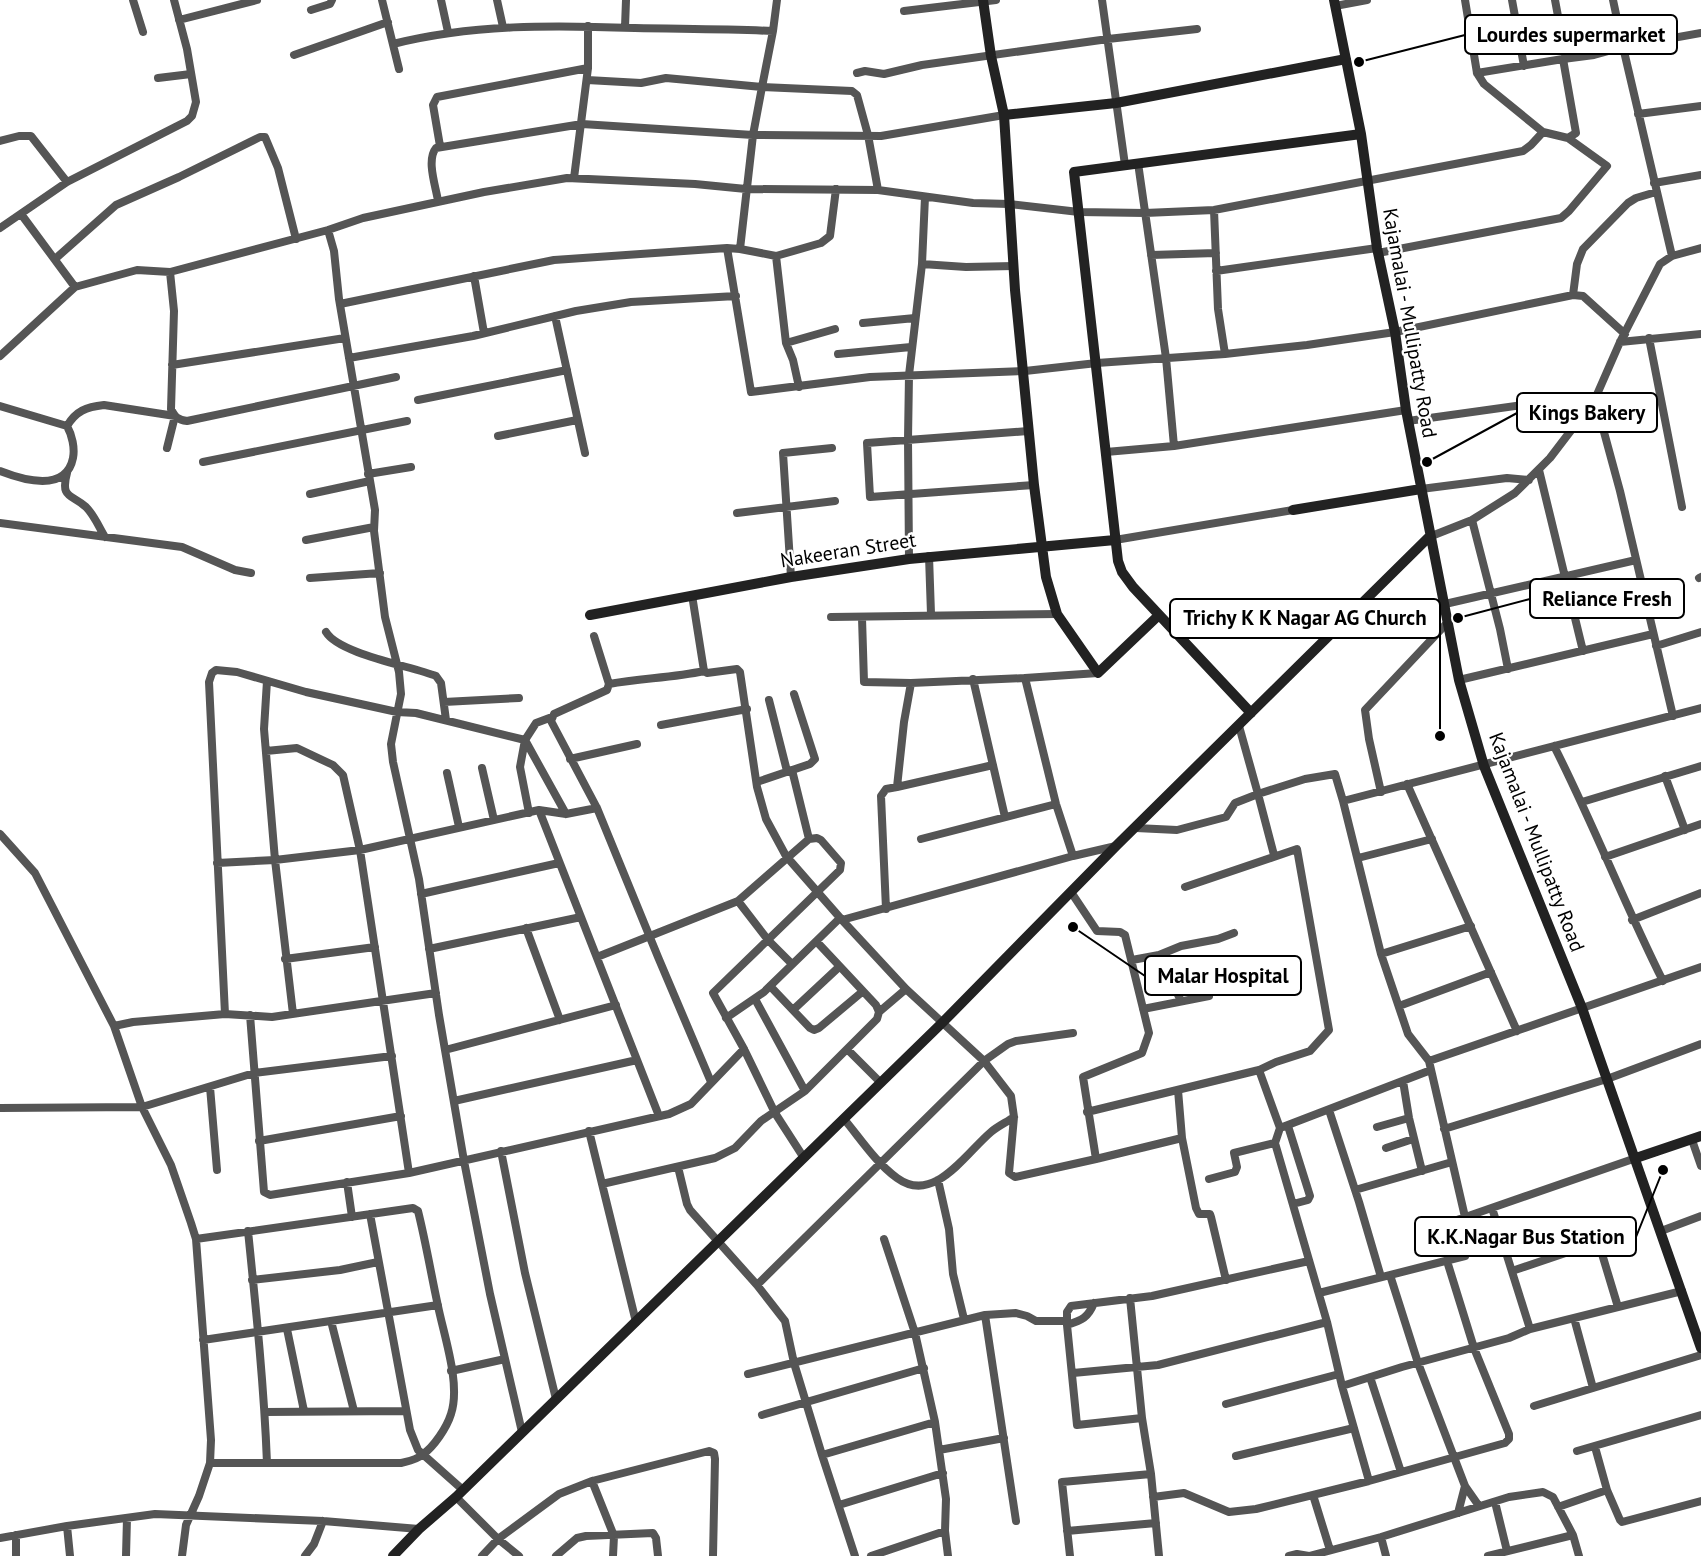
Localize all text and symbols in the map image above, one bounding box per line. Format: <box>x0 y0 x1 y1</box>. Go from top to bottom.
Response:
callout: Lourdes supermarket <box>1465 15 1677 54</box>
text: Lourdes supermarket <box>1477 21 1666 48</box>
street label: Kajamalai - Mullipatty Road <box>1377 206 1443 440</box>
callout: Kings Bakery <box>1517 393 1657 432</box>
text: Kings Bakery <box>1529 399 1646 426</box>
street label: Nakeeran Street <box>778 526 918 574</box>
callout: Reliance Fresh <box>1530 579 1684 618</box>
text: Reliance Fresh <box>1542 585 1672 612</box>
callout: Trichy K K Nagar AG Church <box>1170 599 1440 638</box>
text: Trichy K K Nagar AG Church <box>1183 604 1427 631</box>
street label: Kajamalai - Mullipatty Road <box>1483 729 1591 955</box>
callout: Malar Hospital <box>1145 956 1301 995</box>
text: Malar Hospital <box>1157 962 1289 989</box>
callout: K.K.Nagar Bus Station <box>1415 1217 1636 1256</box>
text: K.K.Nagar Bus Station <box>1427 1223 1625 1250</box>

